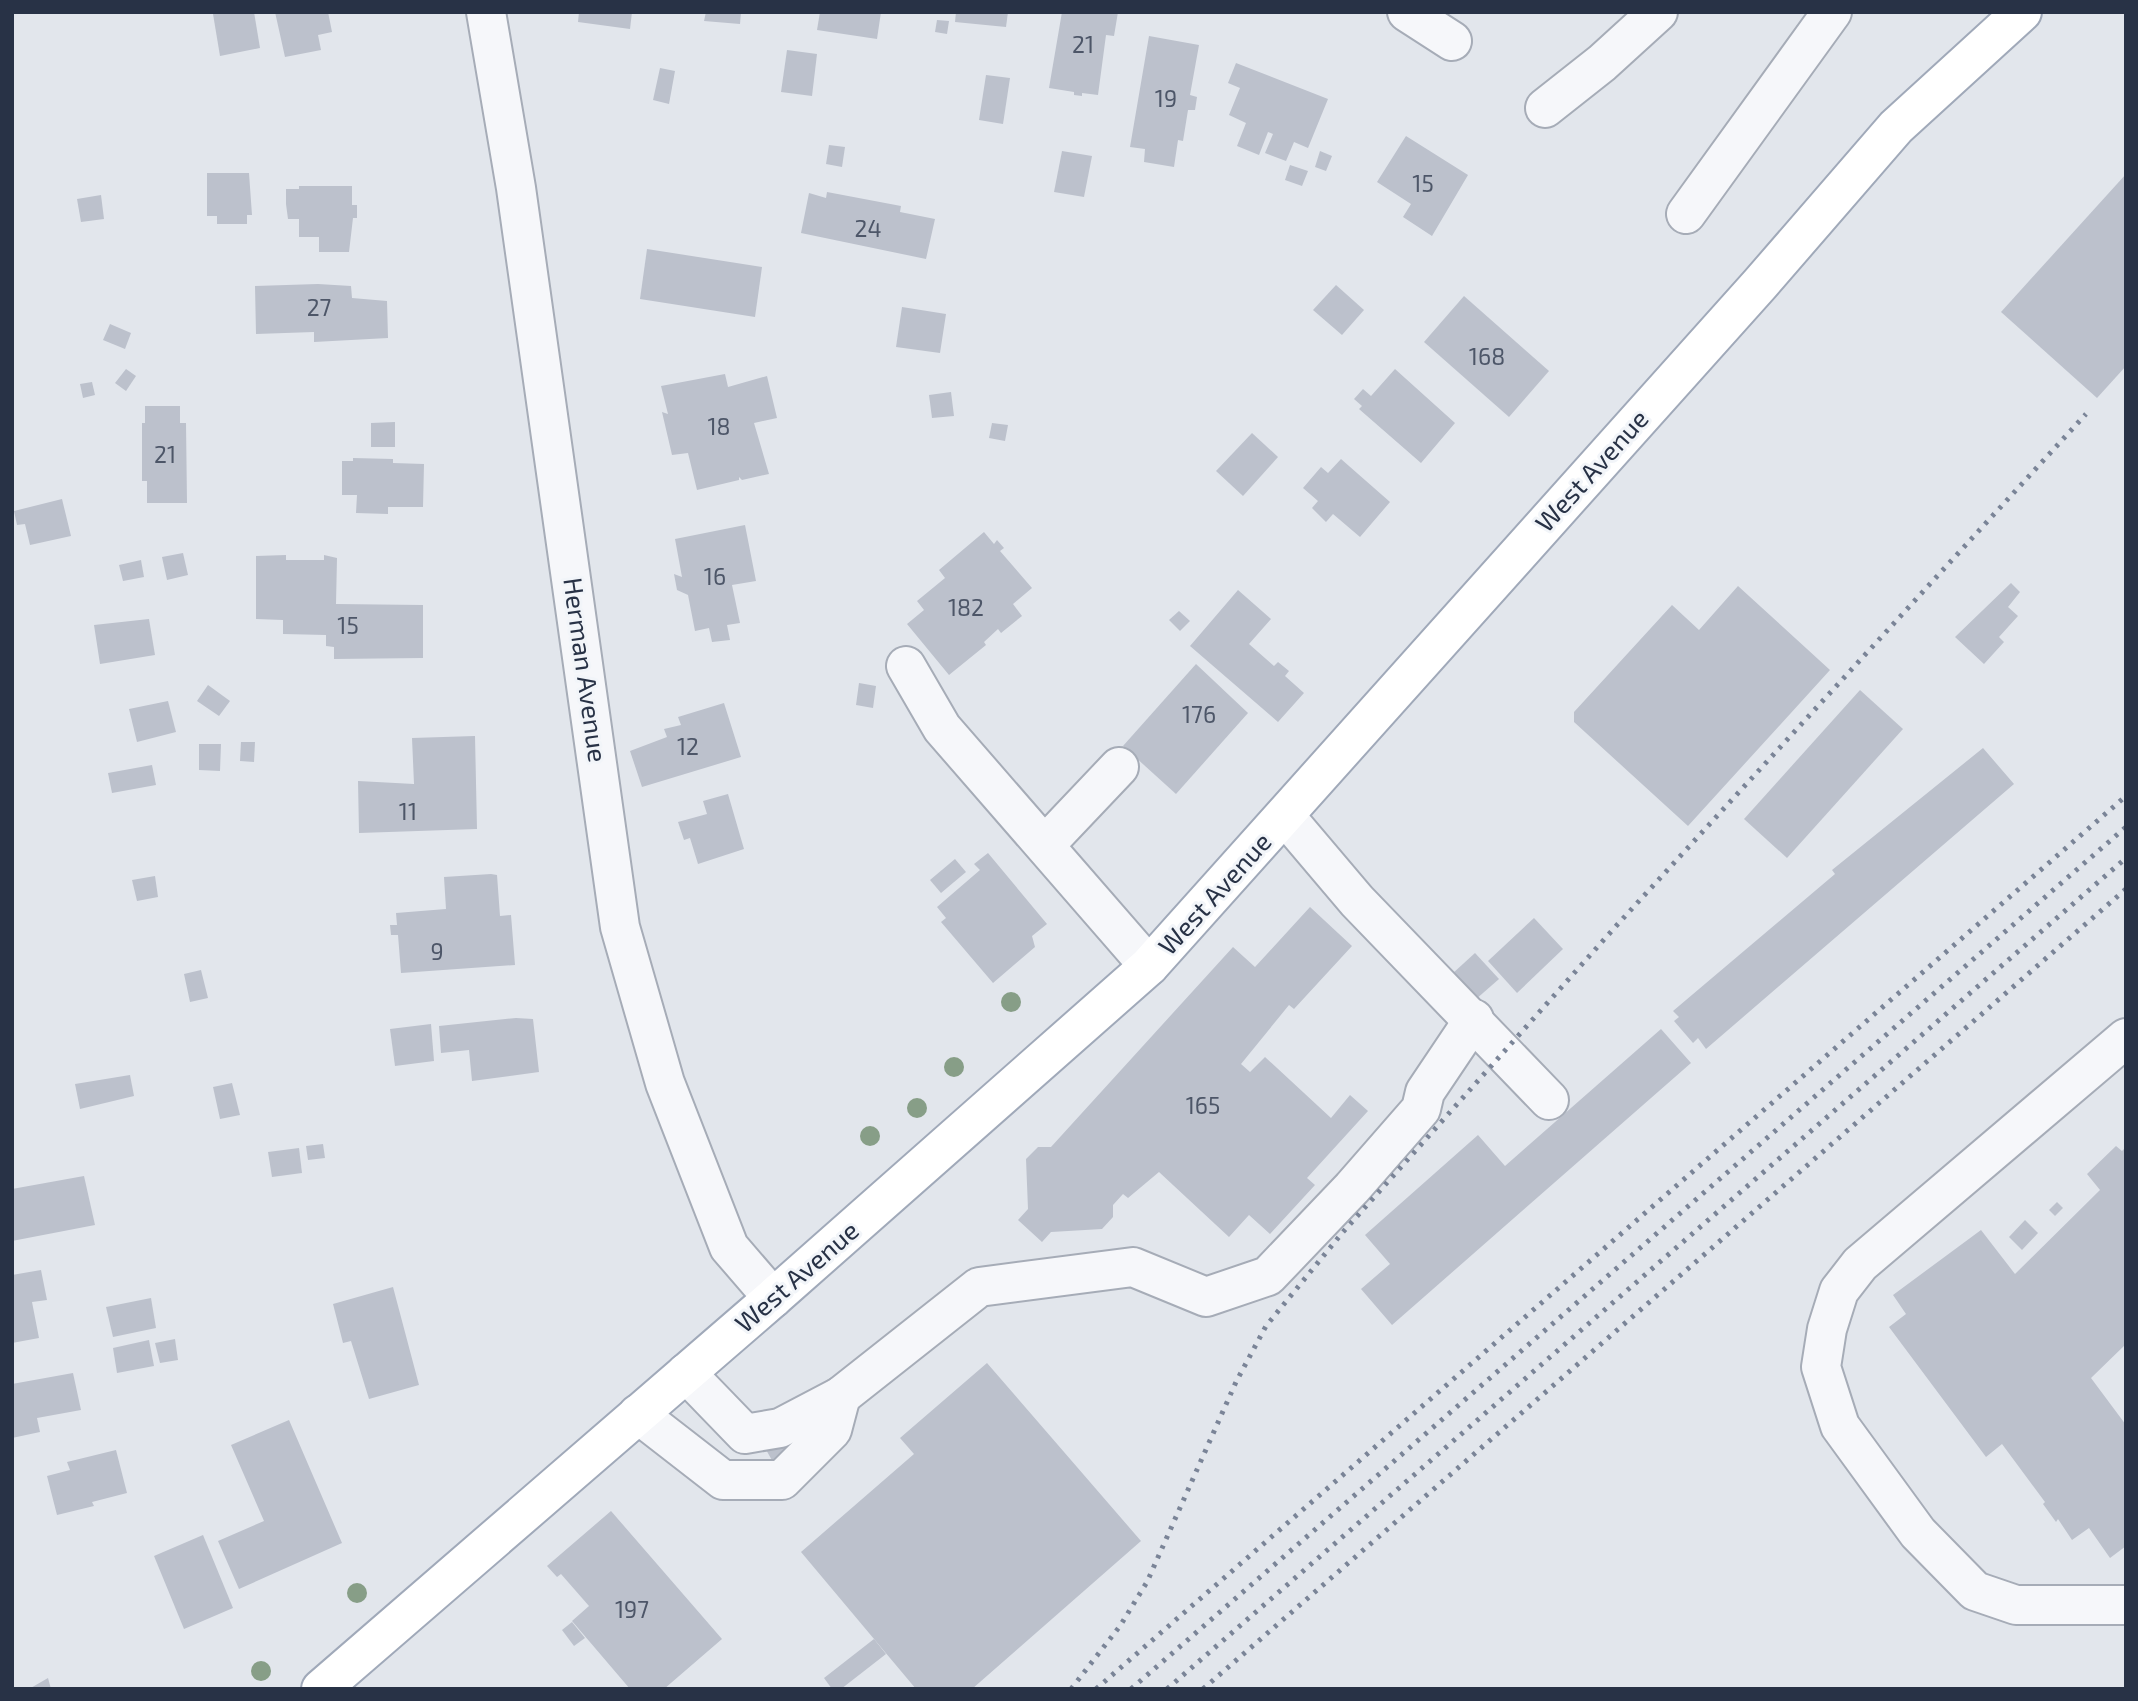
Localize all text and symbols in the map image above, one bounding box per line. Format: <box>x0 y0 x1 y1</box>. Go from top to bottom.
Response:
house number: 21 <box>1072 30 1094 58</box>
house number: 19 <box>1155 84 1177 112</box>
house number: 15 <box>1412 169 1434 197</box>
house number: 24 <box>854 214 882 242</box>
house number: 27 <box>307 293 332 321</box>
house number: 168 <box>1469 342 1505 370</box>
street label: West Avenue <box>1528 403 1654 537</box>
house number: 18 <box>707 412 731 440</box>
house number: 21 <box>154 440 176 468</box>
house number: 16 <box>704 562 726 590</box>
street label: Herman Avenue <box>558 575 615 764</box>
house number: 182 <box>948 593 984 621</box>
house number: 15 <box>337 611 359 639</box>
house number: 176 <box>1182 700 1216 728</box>
house number: 12 <box>677 732 699 760</box>
house number: 11 <box>399 797 417 825</box>
street label: West Avenue <box>1151 826 1277 960</box>
house number: 9 <box>430 937 444 965</box>
house number: 165 <box>1186 1091 1220 1119</box>
street label: West Avenue <box>728 1214 864 1338</box>
house number: 197 <box>615 1595 649 1623</box>

